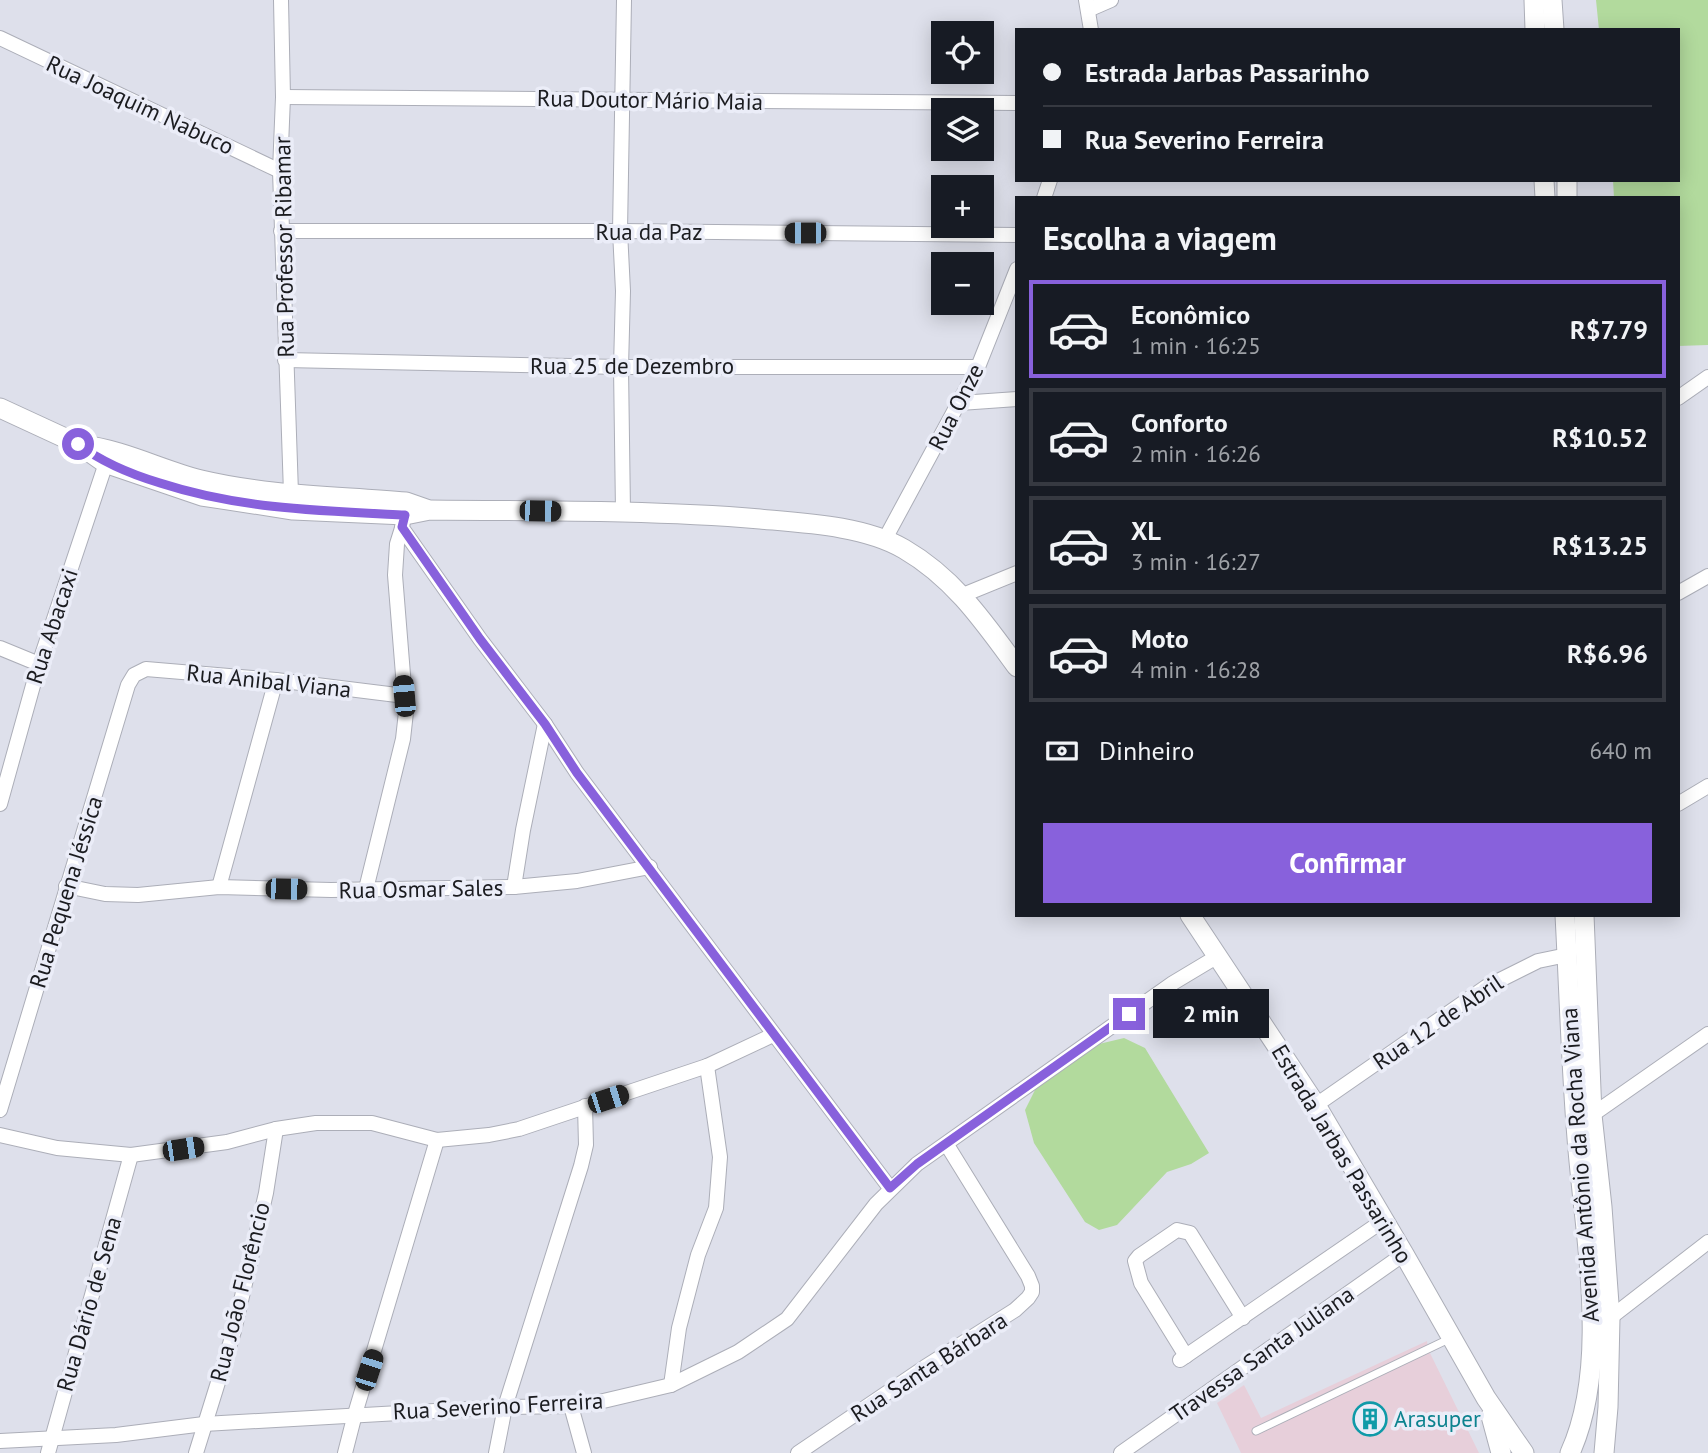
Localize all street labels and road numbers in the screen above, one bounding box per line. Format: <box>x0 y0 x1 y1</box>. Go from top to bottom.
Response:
street label: Rua Joaquim Nabuco <box>42 48 239 161</box>
street label: Rua Doutor Mário Maia <box>537 83 763 116</box>
street label: Rua Professor Ribamar <box>267 136 300 358</box>
street label: Rua da Paz <box>595 217 703 246</box>
street label: Rua 25 de Dezembro <box>530 351 734 380</box>
street label: Rua Onze <box>921 359 990 455</box>
street label: Rua Abacaxi <box>19 564 84 687</box>
street label: Rua Anibal Viana <box>185 657 353 704</box>
street label: Rua Pequena Jéssica <box>23 792 108 991</box>
street label: Rua Osmar Sales <box>338 873 504 904</box>
street label: Rua 12 de Abril <box>1367 967 1509 1076</box>
street label: Avenida Antônio da Rocha Viana <box>1554 1007 1605 1323</box>
street label: Estrada Jarbas Passarinho <box>1266 1039 1419 1268</box>
street label: Rua João Florêncio <box>203 1199 276 1385</box>
street label: Rua Dário de Sena <box>50 1213 127 1395</box>
street label: Travessa Santa Juliana <box>1164 1279 1359 1428</box>
street label: Rua Santa Bárbara <box>845 1305 1012 1428</box>
street label: Rua Severino Ferreira <box>392 1386 604 1425</box>

